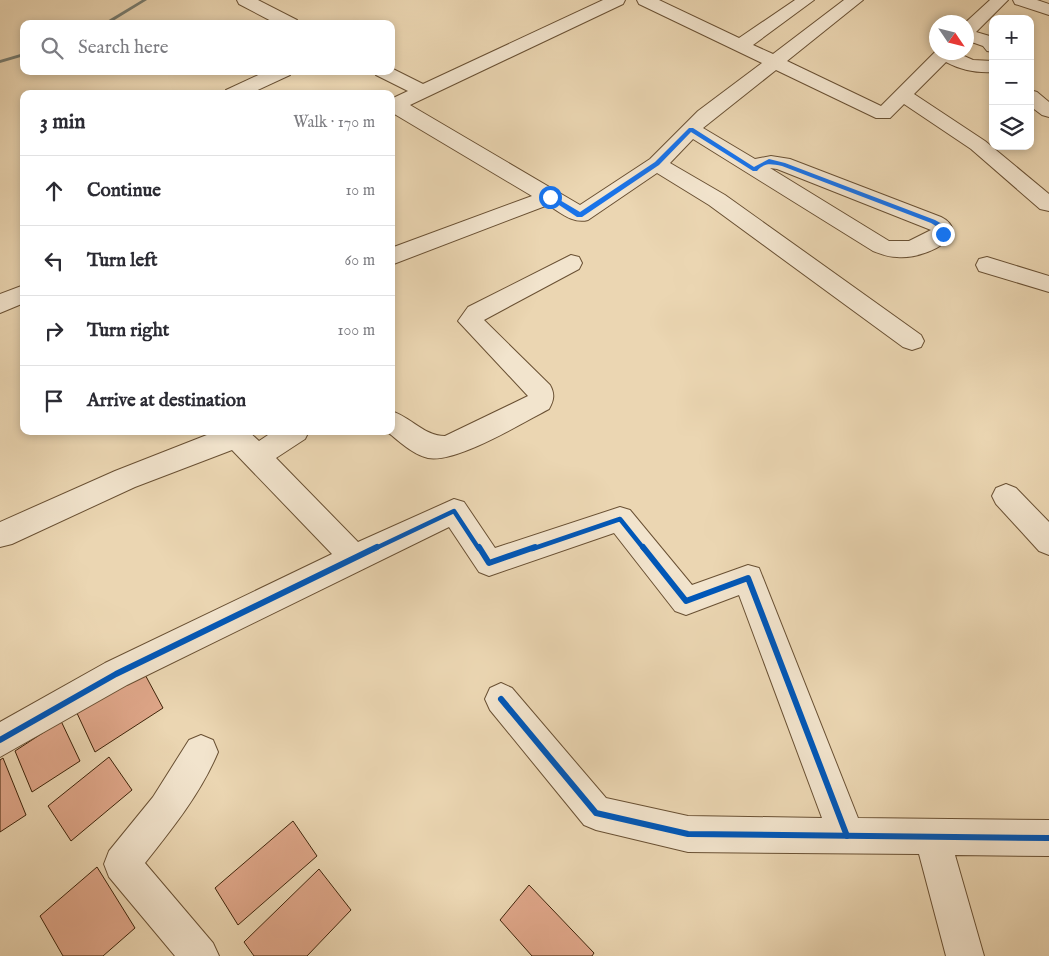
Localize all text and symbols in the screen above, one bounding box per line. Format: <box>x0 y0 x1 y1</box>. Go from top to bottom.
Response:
north arrow <box>929 15 974 60</box>
map controls <box>989 15 1034 150</box>
button: + <box>989 15 1034 60</box>
search box <box>20 20 395 75</box>
icon: search <box>38 34 66 62</box>
text: Search here <box>78 36 169 60</box>
button: − <box>989 60 1034 105</box>
button: layers <box>989 105 1034 150</box>
text: 3 min <box>40 109 85 136</box>
text: Walk · 170 m <box>293 113 375 133</box>
icon: ahead <box>40 177 68 205</box>
text: Continue <box>87 179 161 203</box>
text: 10 m <box>345 181 375 201</box>
route start <box>539 186 562 209</box>
route end <box>932 223 955 246</box>
icon: left <box>40 247 68 275</box>
text: Turn left <box>87 249 158 273</box>
text: 60 m <box>345 251 375 271</box>
icon: right <box>40 317 68 345</box>
text: Turn right <box>87 319 169 343</box>
text: 100 m <box>338 321 375 341</box>
icon: arrive <box>40 387 68 415</box>
text: Arrive at destination <box>87 389 246 413</box>

